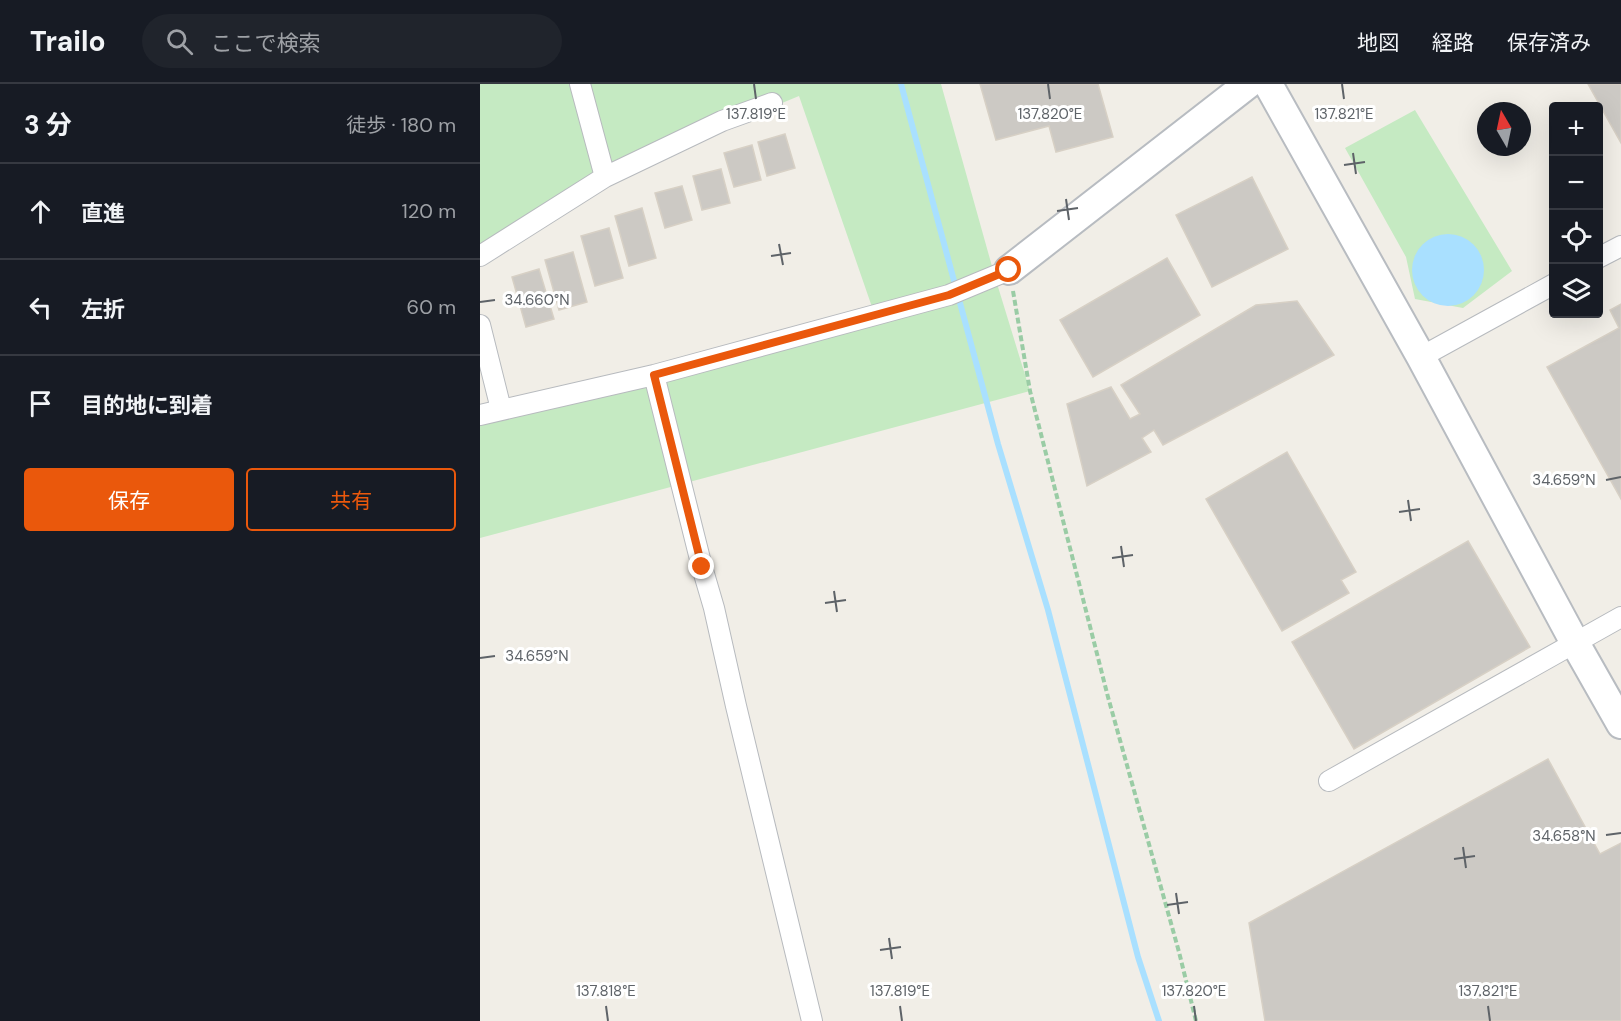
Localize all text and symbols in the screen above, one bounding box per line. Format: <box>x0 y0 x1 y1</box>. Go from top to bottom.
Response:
search box <box>142 14 562 68</box>
text: Trailo <box>30 23 106 60</box>
icon: search <box>163 25 196 58</box>
text: ここで検索 <box>211 29 321 58</box>
text: 地図 <box>1357 29 1399 57</box>
text: 経路 <box>1432 29 1474 57</box>
text: 保存済み <box>1507 29 1591 57</box>
north arrow <box>1477 102 1531 156</box>
map controls <box>1549 102 1603 318</box>
button: + <box>1549 102 1603 156</box>
text: 137.819°E <box>726 104 786 124</box>
text: 137.820°E <box>1018 104 1082 124</box>
text: 137.821°E <box>1314 104 1374 124</box>
text: 3 分 <box>24 108 72 142</box>
text: 徒歩 · 180 m <box>346 112 456 138</box>
button: − <box>1549 156 1603 210</box>
icon: ahead <box>24 195 57 228</box>
text: 120 m <box>402 198 456 224</box>
text: 直進 <box>81 199 125 228</box>
button: locate <box>1549 210 1603 264</box>
route start <box>995 256 1021 282</box>
button: layers <box>1549 264 1603 318</box>
text: 34.660°N <box>504 290 570 310</box>
icon: left <box>24 291 57 324</box>
text: 60 m <box>407 294 456 320</box>
text: 左折 <box>81 295 125 324</box>
icon: arrive <box>24 387 57 420</box>
text: 目的地に到着 <box>81 391 213 420</box>
button: 保存 <box>24 468 234 531</box>
button: 共有 <box>246 468 456 531</box>
text: 34.659°N <box>1532 470 1596 490</box>
route end <box>688 553 714 579</box>
text: 34.659°N <box>505 646 569 666</box>
text: 34.658°N <box>1532 826 1596 846</box>
text: 137.818°E <box>576 981 636 1001</box>
text: 137.819°E <box>870 981 930 1001</box>
text: 137.820°E <box>1162 981 1226 1001</box>
text: 137.821°E <box>1458 981 1518 1001</box>

